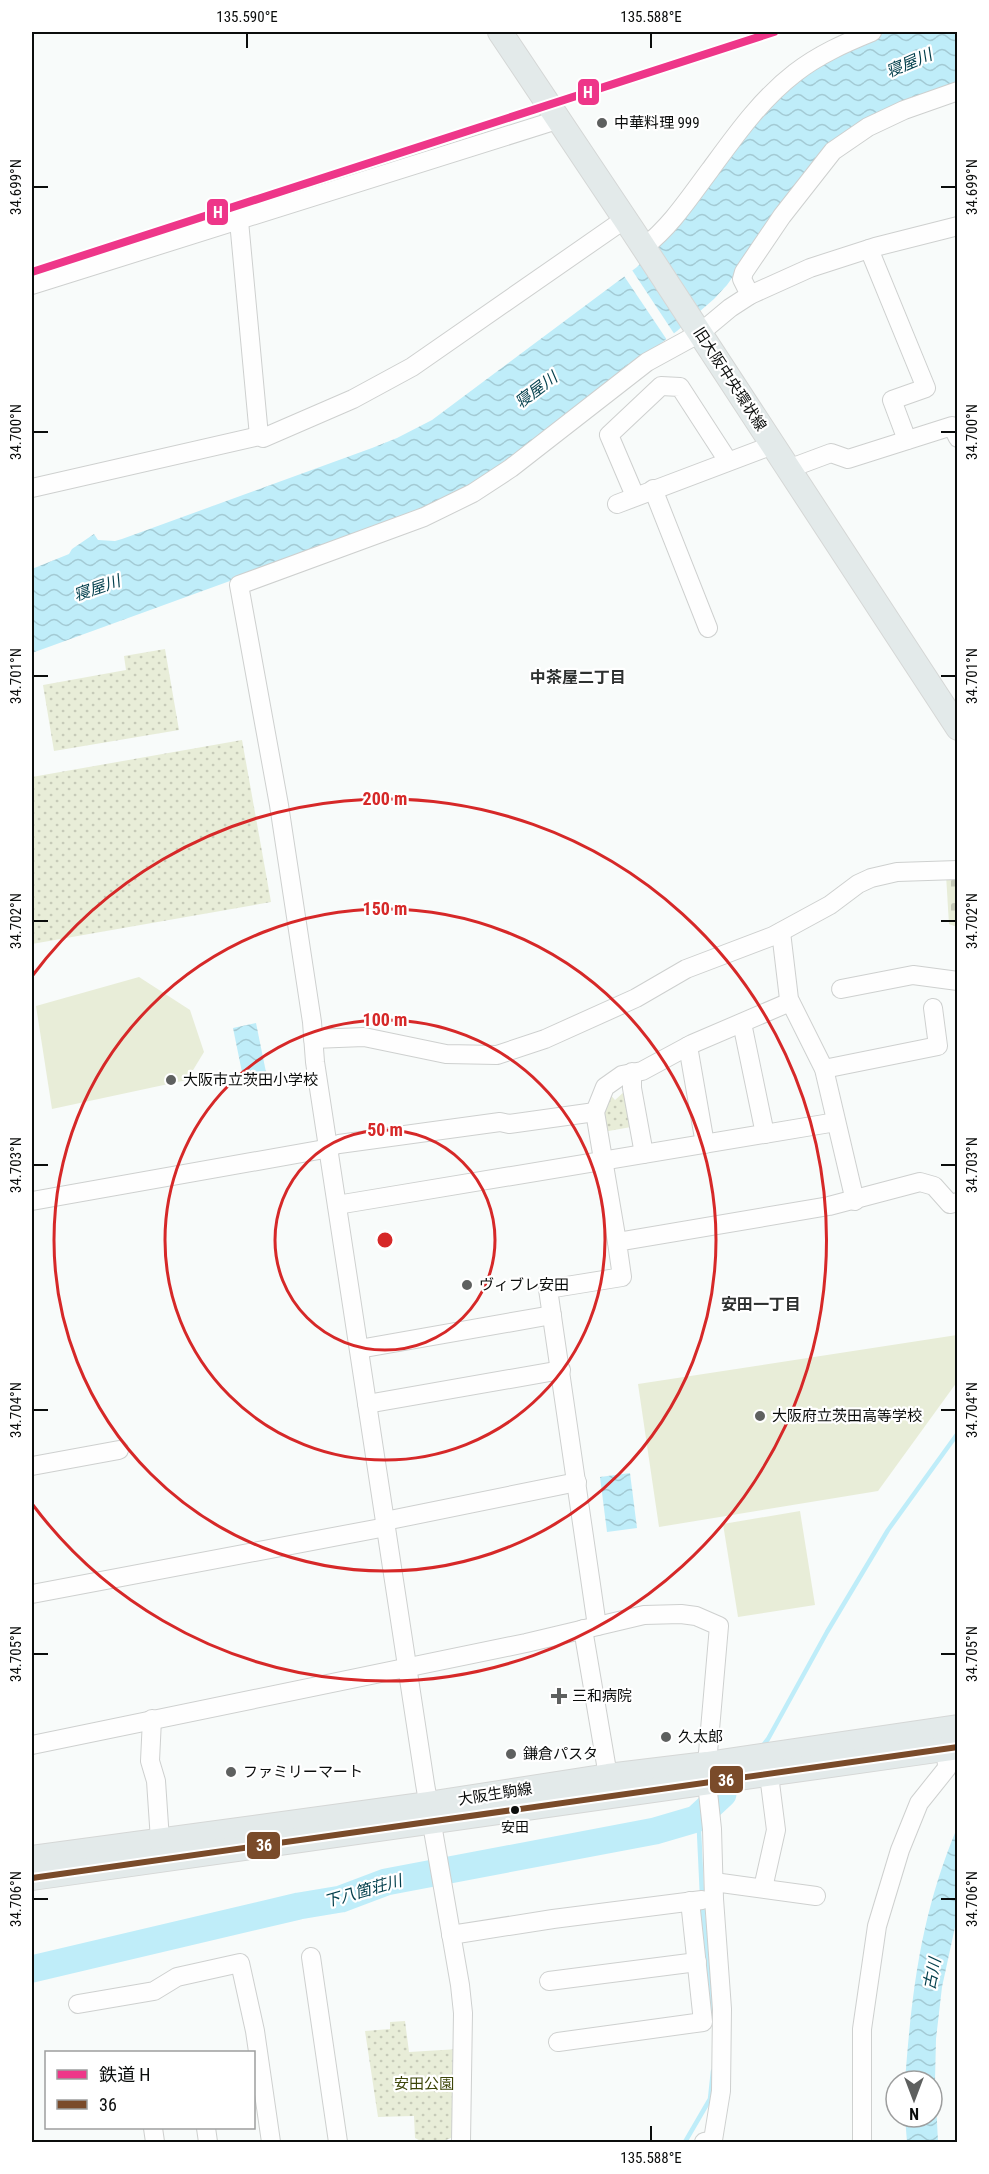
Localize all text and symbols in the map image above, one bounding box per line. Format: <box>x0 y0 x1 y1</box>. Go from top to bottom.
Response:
text: 135.590°E <box>216 8 278 26</box>
text: 135.588°E <box>620 8 682 26</box>
water label: 寝屋川 <box>883 44 937 81</box>
line badge: H <box>577 78 600 106</box>
text: H <box>583 83 593 102</box>
place label: 中華料理 999 <box>614 114 700 132</box>
marker: 中華料理 999 <box>595 116 609 130</box>
text: 34.699°N <box>7 159 25 215</box>
text: 34.699°N <box>963 159 981 215</box>
line badge: H <box>206 198 229 226</box>
text: H <box>213 203 223 222</box>
street label: 旧大阪中央環状線 <box>690 324 770 434</box>
water label: 寝屋川 <box>511 367 562 412</box>
text: 34.700°N <box>7 404 25 460</box>
text: 34.700°N <box>963 404 981 460</box>
water label: 寝屋川 <box>71 571 125 605</box>
text: 34.701°N <box>7 648 25 704</box>
text: 34.701°N <box>963 648 981 704</box>
district label: 中茶屋二丁目 <box>530 668 626 687</box>
text: 200 m <box>363 788 407 809</box>
text: 34.702°N <box>7 893 25 949</box>
text: 34.702°N <box>963 893 981 949</box>
text: 150 m <box>363 898 407 919</box>
text: 100 m <box>363 1009 407 1030</box>
place label: 大阪市立茨田小学校 <box>183 1071 318 1089</box>
marker: 大阪市立茨田小学校 <box>164 1073 178 1087</box>
text: 50 m <box>367 1119 403 1140</box>
text: 34.703°N <box>7 1137 25 1193</box>
text: 34.703°N <box>963 1137 981 1193</box>
centre of rings <box>375 1230 395 1250</box>
place label: ヴィブレ安田 <box>479 1276 569 1294</box>
marker: ヴィブレ安田 <box>460 1278 474 1292</box>
district label: 安田一丁目 <box>721 1295 801 1314</box>
text: 34.704°N <box>7 1382 25 1438</box>
text: 34.704°N <box>963 1382 981 1438</box>
place label: 大阪府立茨田高等学校 <box>772 1407 922 1425</box>
marker: 大阪府立茨田高等学校 <box>753 1409 767 1423</box>
text: 34.705°N <box>7 1626 25 1682</box>
text: 34.705°N <box>963 1626 981 1682</box>
marker: 三和病院 <box>550 1687 568 1705</box>
place label: 三和病院 <box>572 1687 632 1705</box>
place label: 久太郎 <box>678 1728 723 1746</box>
marker: 久太郎 <box>659 1730 673 1744</box>
place label: 鎌倉パスタ <box>523 1745 598 1763</box>
marker: 鎌倉パスタ <box>504 1747 518 1761</box>
place label: ファミリーマート <box>243 1763 363 1781</box>
marker: ファミリーマート <box>224 1765 238 1779</box>
line badge: 36 <box>709 1765 744 1794</box>
text: 36 <box>718 1771 734 1790</box>
street label: 大阪生駒線 <box>457 1779 533 1809</box>
marker: 安田 <box>509 1804 521 1816</box>
place label: 安田 <box>501 1819 529 1835</box>
line badge: 36 <box>246 1831 281 1860</box>
text: 36 <box>256 1836 272 1855</box>
water label: 下八箇荘川 <box>322 1870 406 1911</box>
text: 34.706°N <box>7 1871 25 1927</box>
text: 34.706°N <box>963 1871 981 1927</box>
water label: 古川 <box>920 1955 945 1992</box>
legend <box>45 2051 255 2129</box>
text: 鉄道 H <box>99 2064 150 2085</box>
north arrow <box>884 2069 944 2129</box>
park label: 安田公園 <box>394 2075 454 2093</box>
text: 36 <box>99 2094 117 2115</box>
text: N <box>909 2104 919 2123</box>
text: 135.588°E <box>620 2149 682 2167</box>

